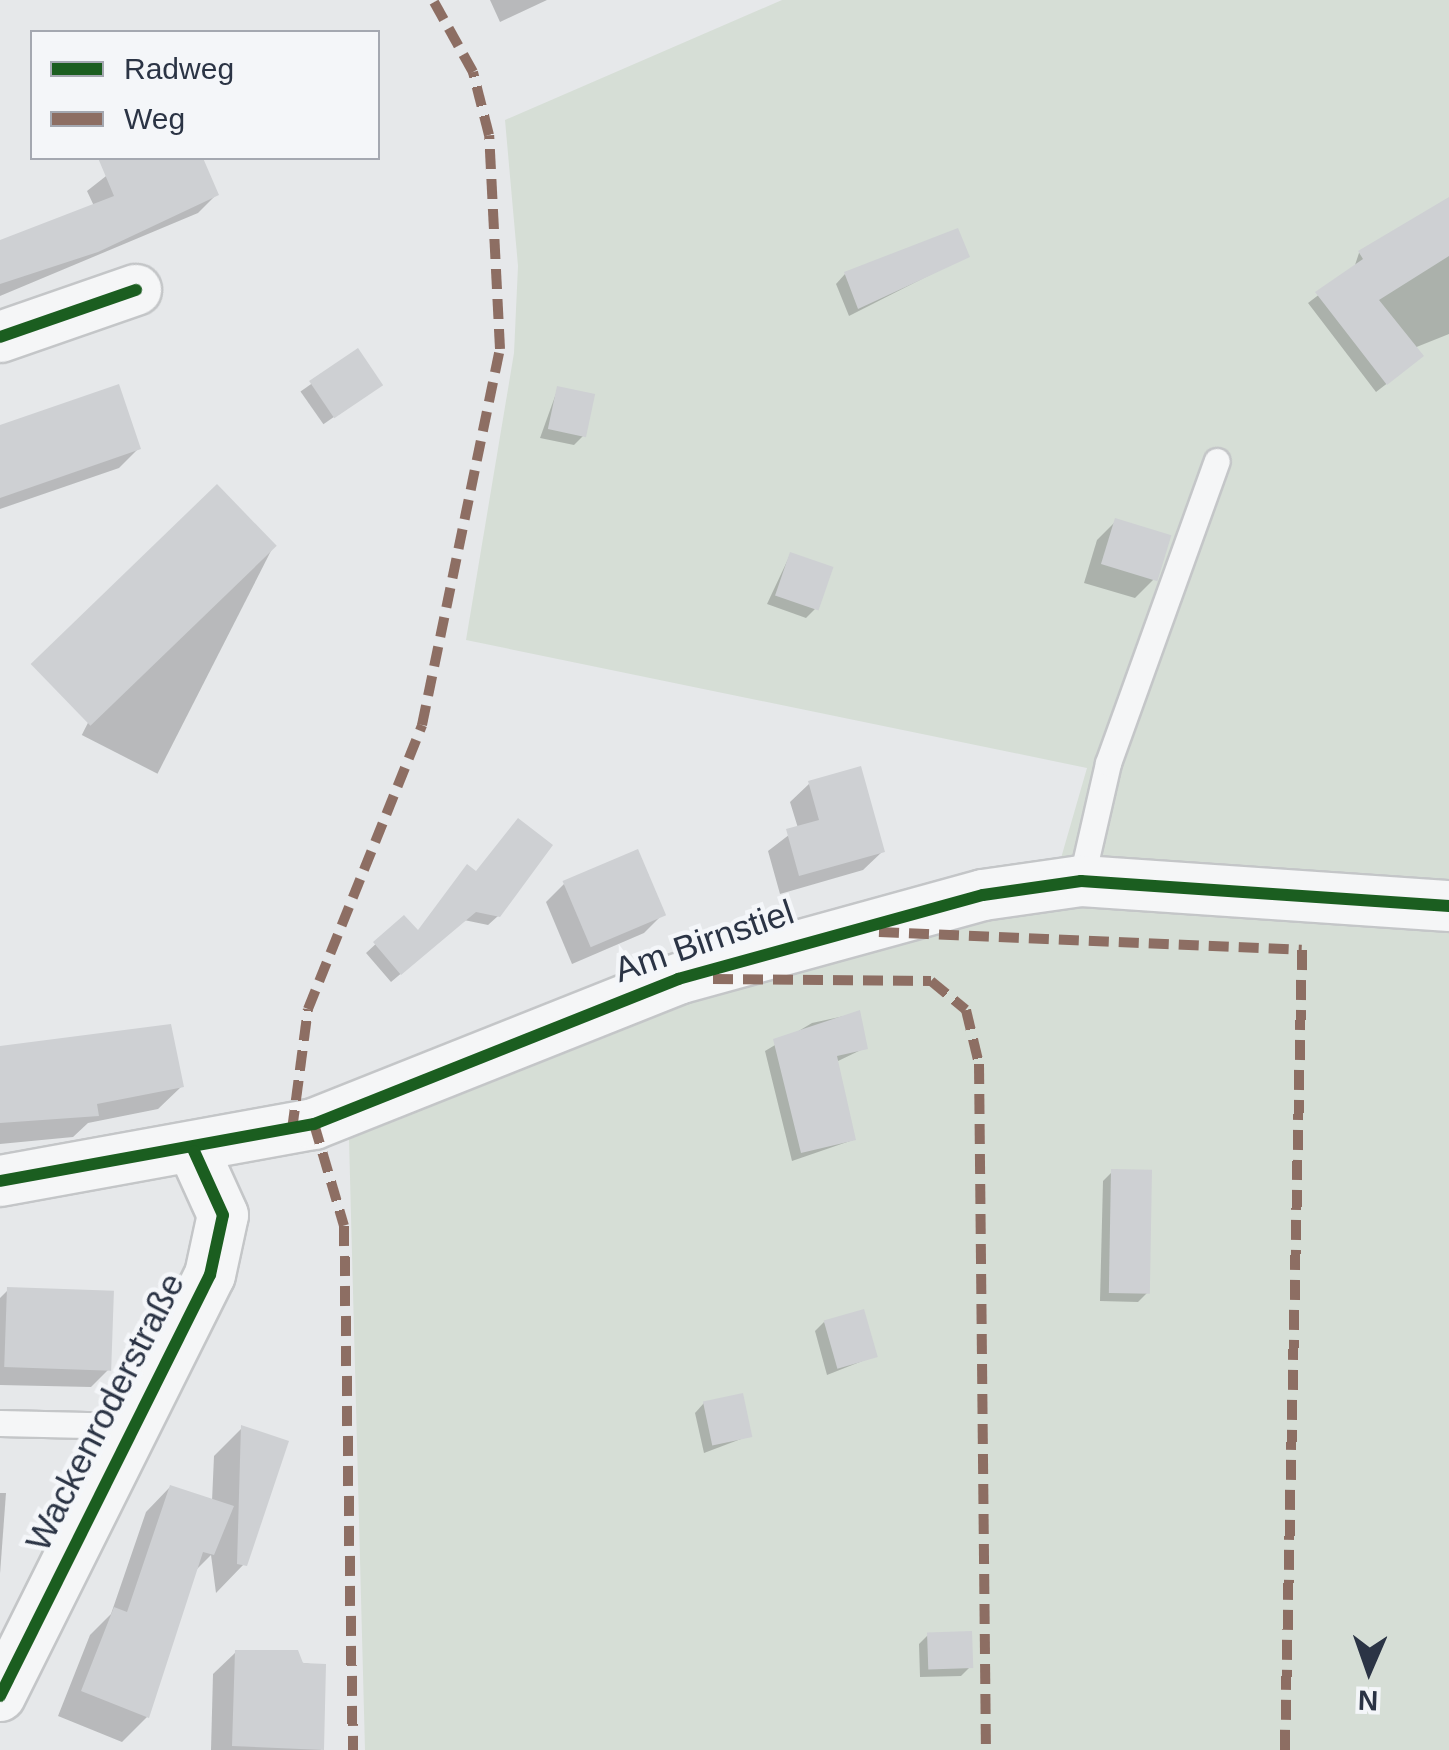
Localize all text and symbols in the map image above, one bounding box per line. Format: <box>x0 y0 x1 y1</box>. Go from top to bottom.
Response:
legend <box>30 30 380 160</box>
text: Radweg <box>124 52 234 85</box>
text: Weg <box>124 102 185 135</box>
street label: Am Birnstiel <box>609 891 799 991</box>
street label: Wackenroderstraße <box>17 1266 193 1558</box>
north arrow <box>1319 1620 1419 1720</box>
text: N <box>1357 1685 1379 1716</box>

